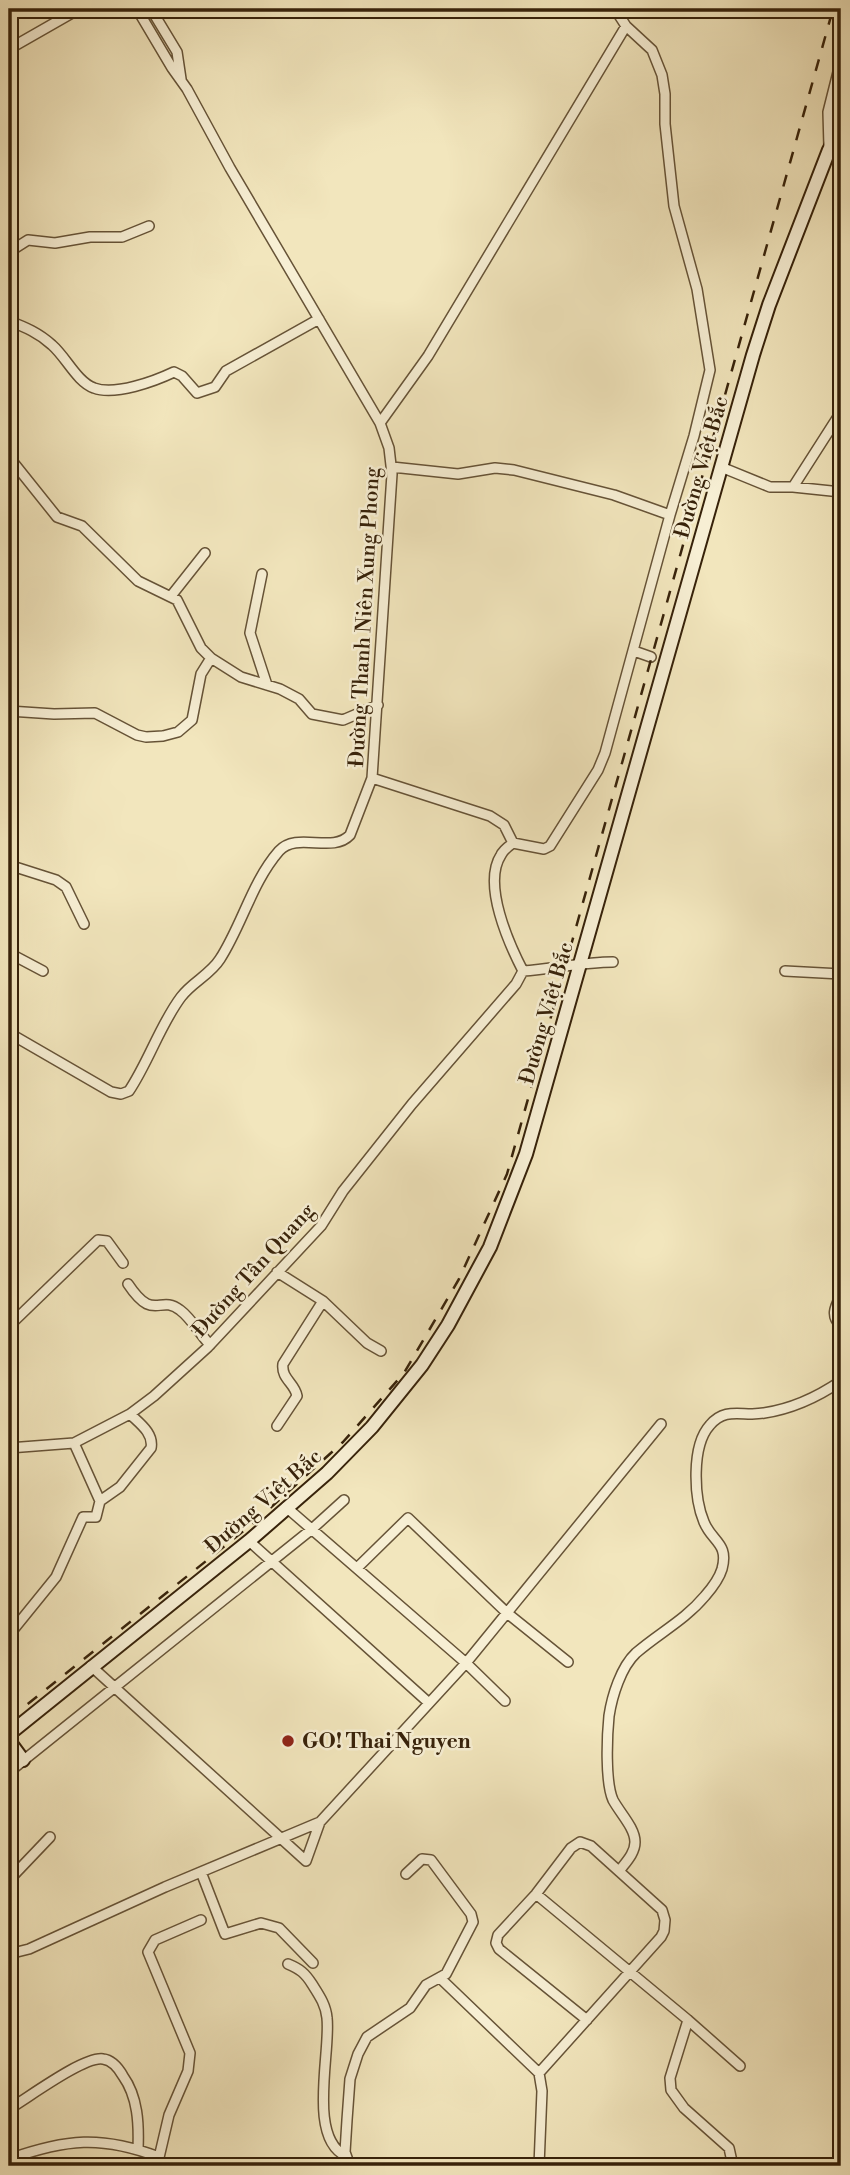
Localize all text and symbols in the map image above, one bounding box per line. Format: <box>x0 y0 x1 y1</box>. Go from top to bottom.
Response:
street label: Đường Việt Bắc <box>669 393 735 541</box>
street label: Đường Thanh Niên Xung Phong <box>344 466 386 768</box>
street label: Đường Việt Bắc <box>514 939 580 1087</box>
street label: Đường Tân Quang <box>187 1198 321 1343</box>
street label: Đường Việt Bắc <box>200 1444 328 1560</box>
place label: GO! Thai Nguyen <box>302 1729 471 1755</box>
marker: GO! Thai Nguyen <box>280 1733 296 1749</box>

